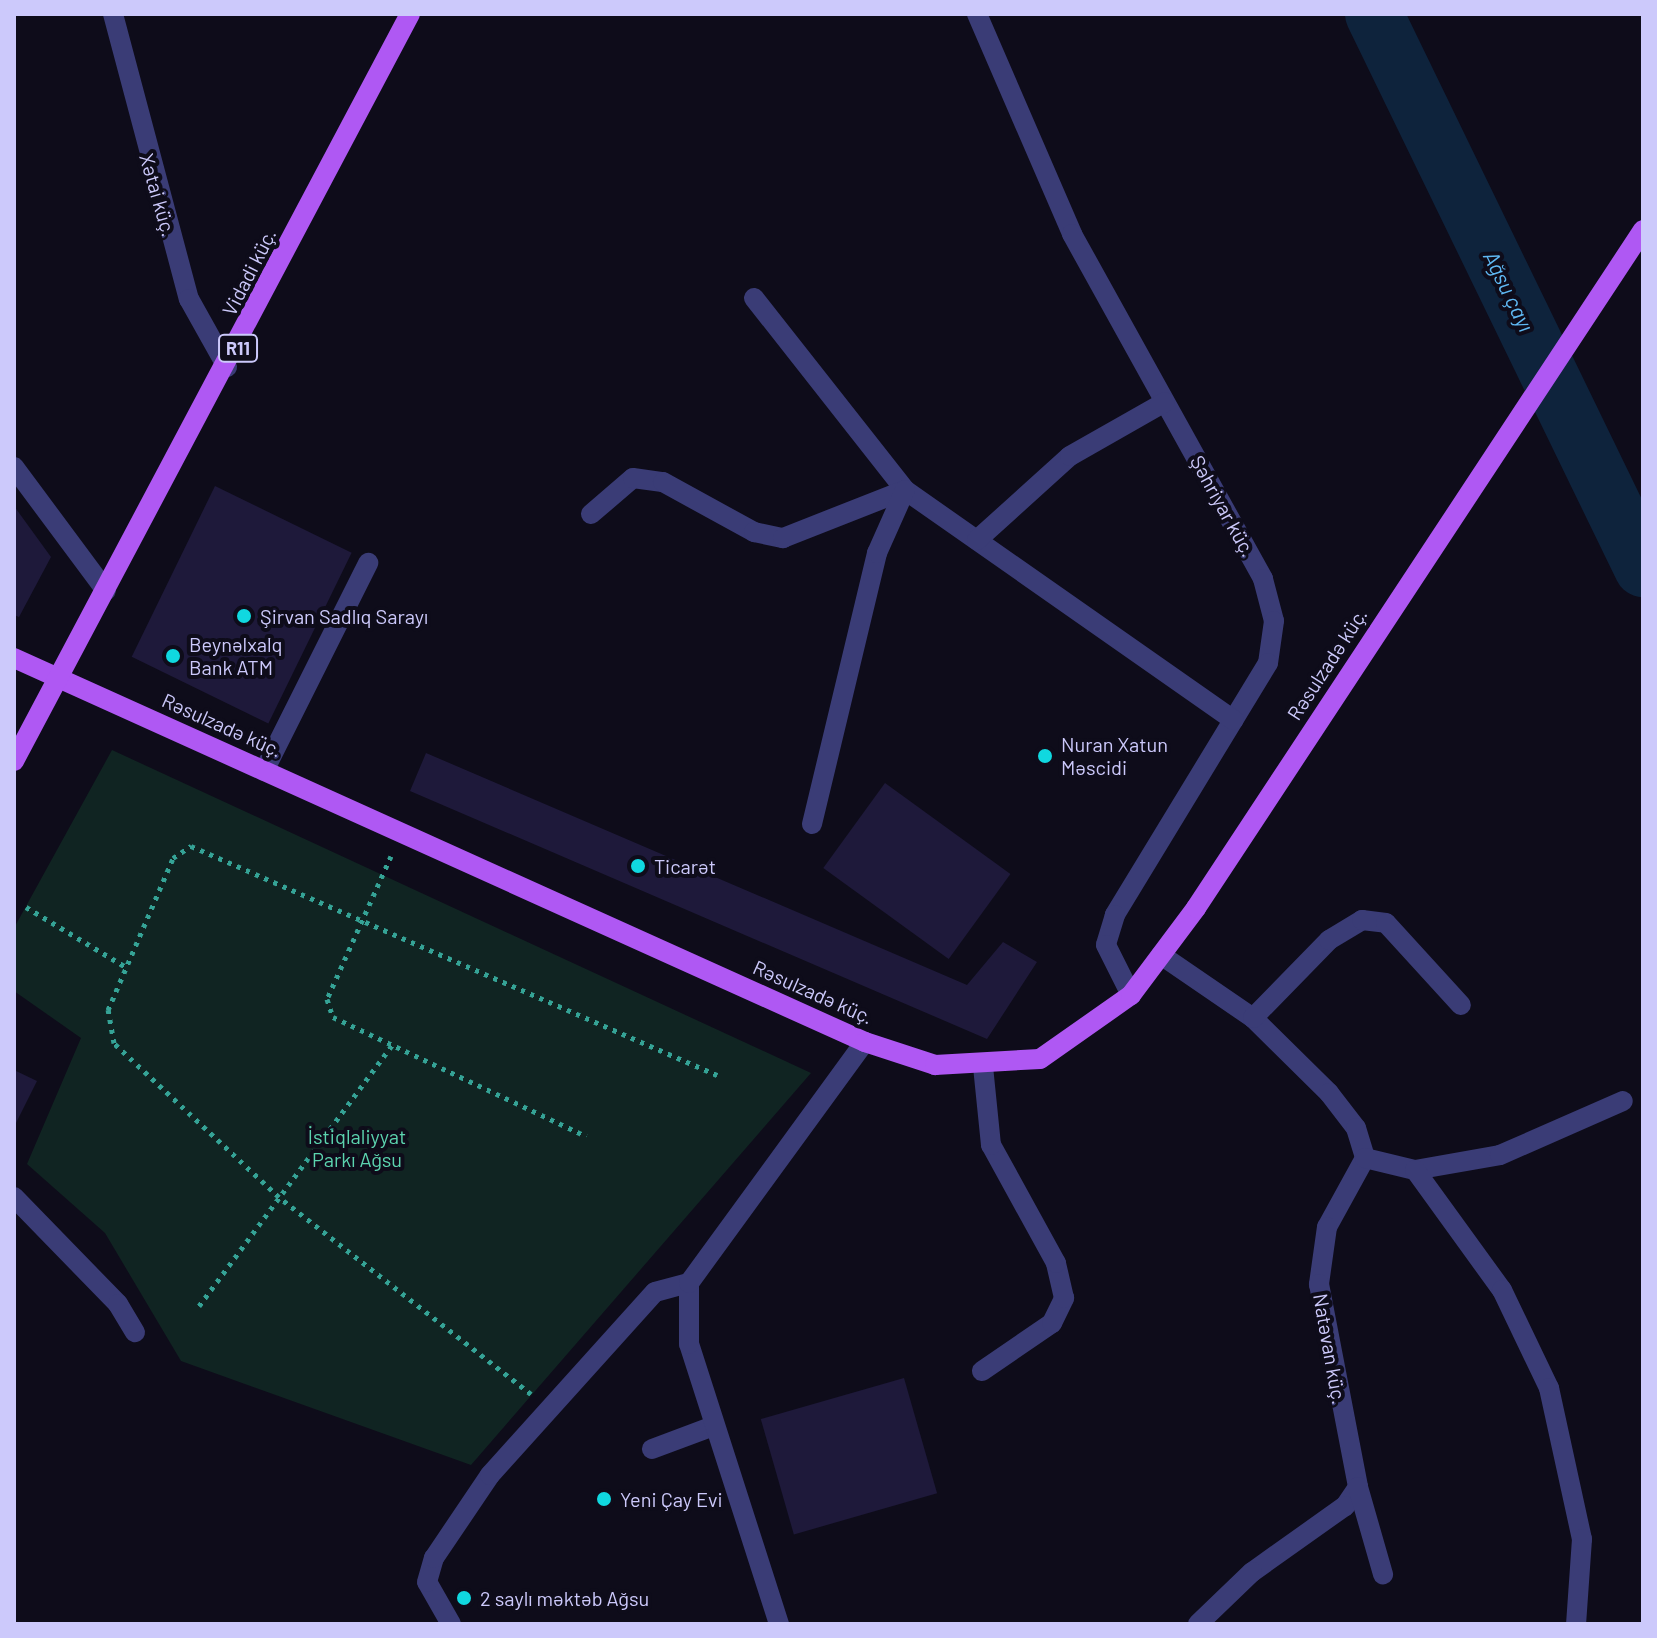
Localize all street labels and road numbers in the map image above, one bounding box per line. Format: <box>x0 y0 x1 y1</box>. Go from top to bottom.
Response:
street label: Xətai küç. <box>135 151 181 239</box>
street label: Vidadi küç. <box>217 225 281 319</box>
road number: R11 <box>218 334 258 362</box>
street label: Şəhriyar küç. <box>1185 451 1261 561</box>
street label: Rəsulzadə küç. <box>1282 603 1372 725</box>
street label: Rəsulzadə küç. <box>158 688 286 762</box>
street label: Rəsulzadə küç. <box>749 955 877 1029</box>
street label: Natəvan küç. <box>1308 1292 1352 1406</box>

